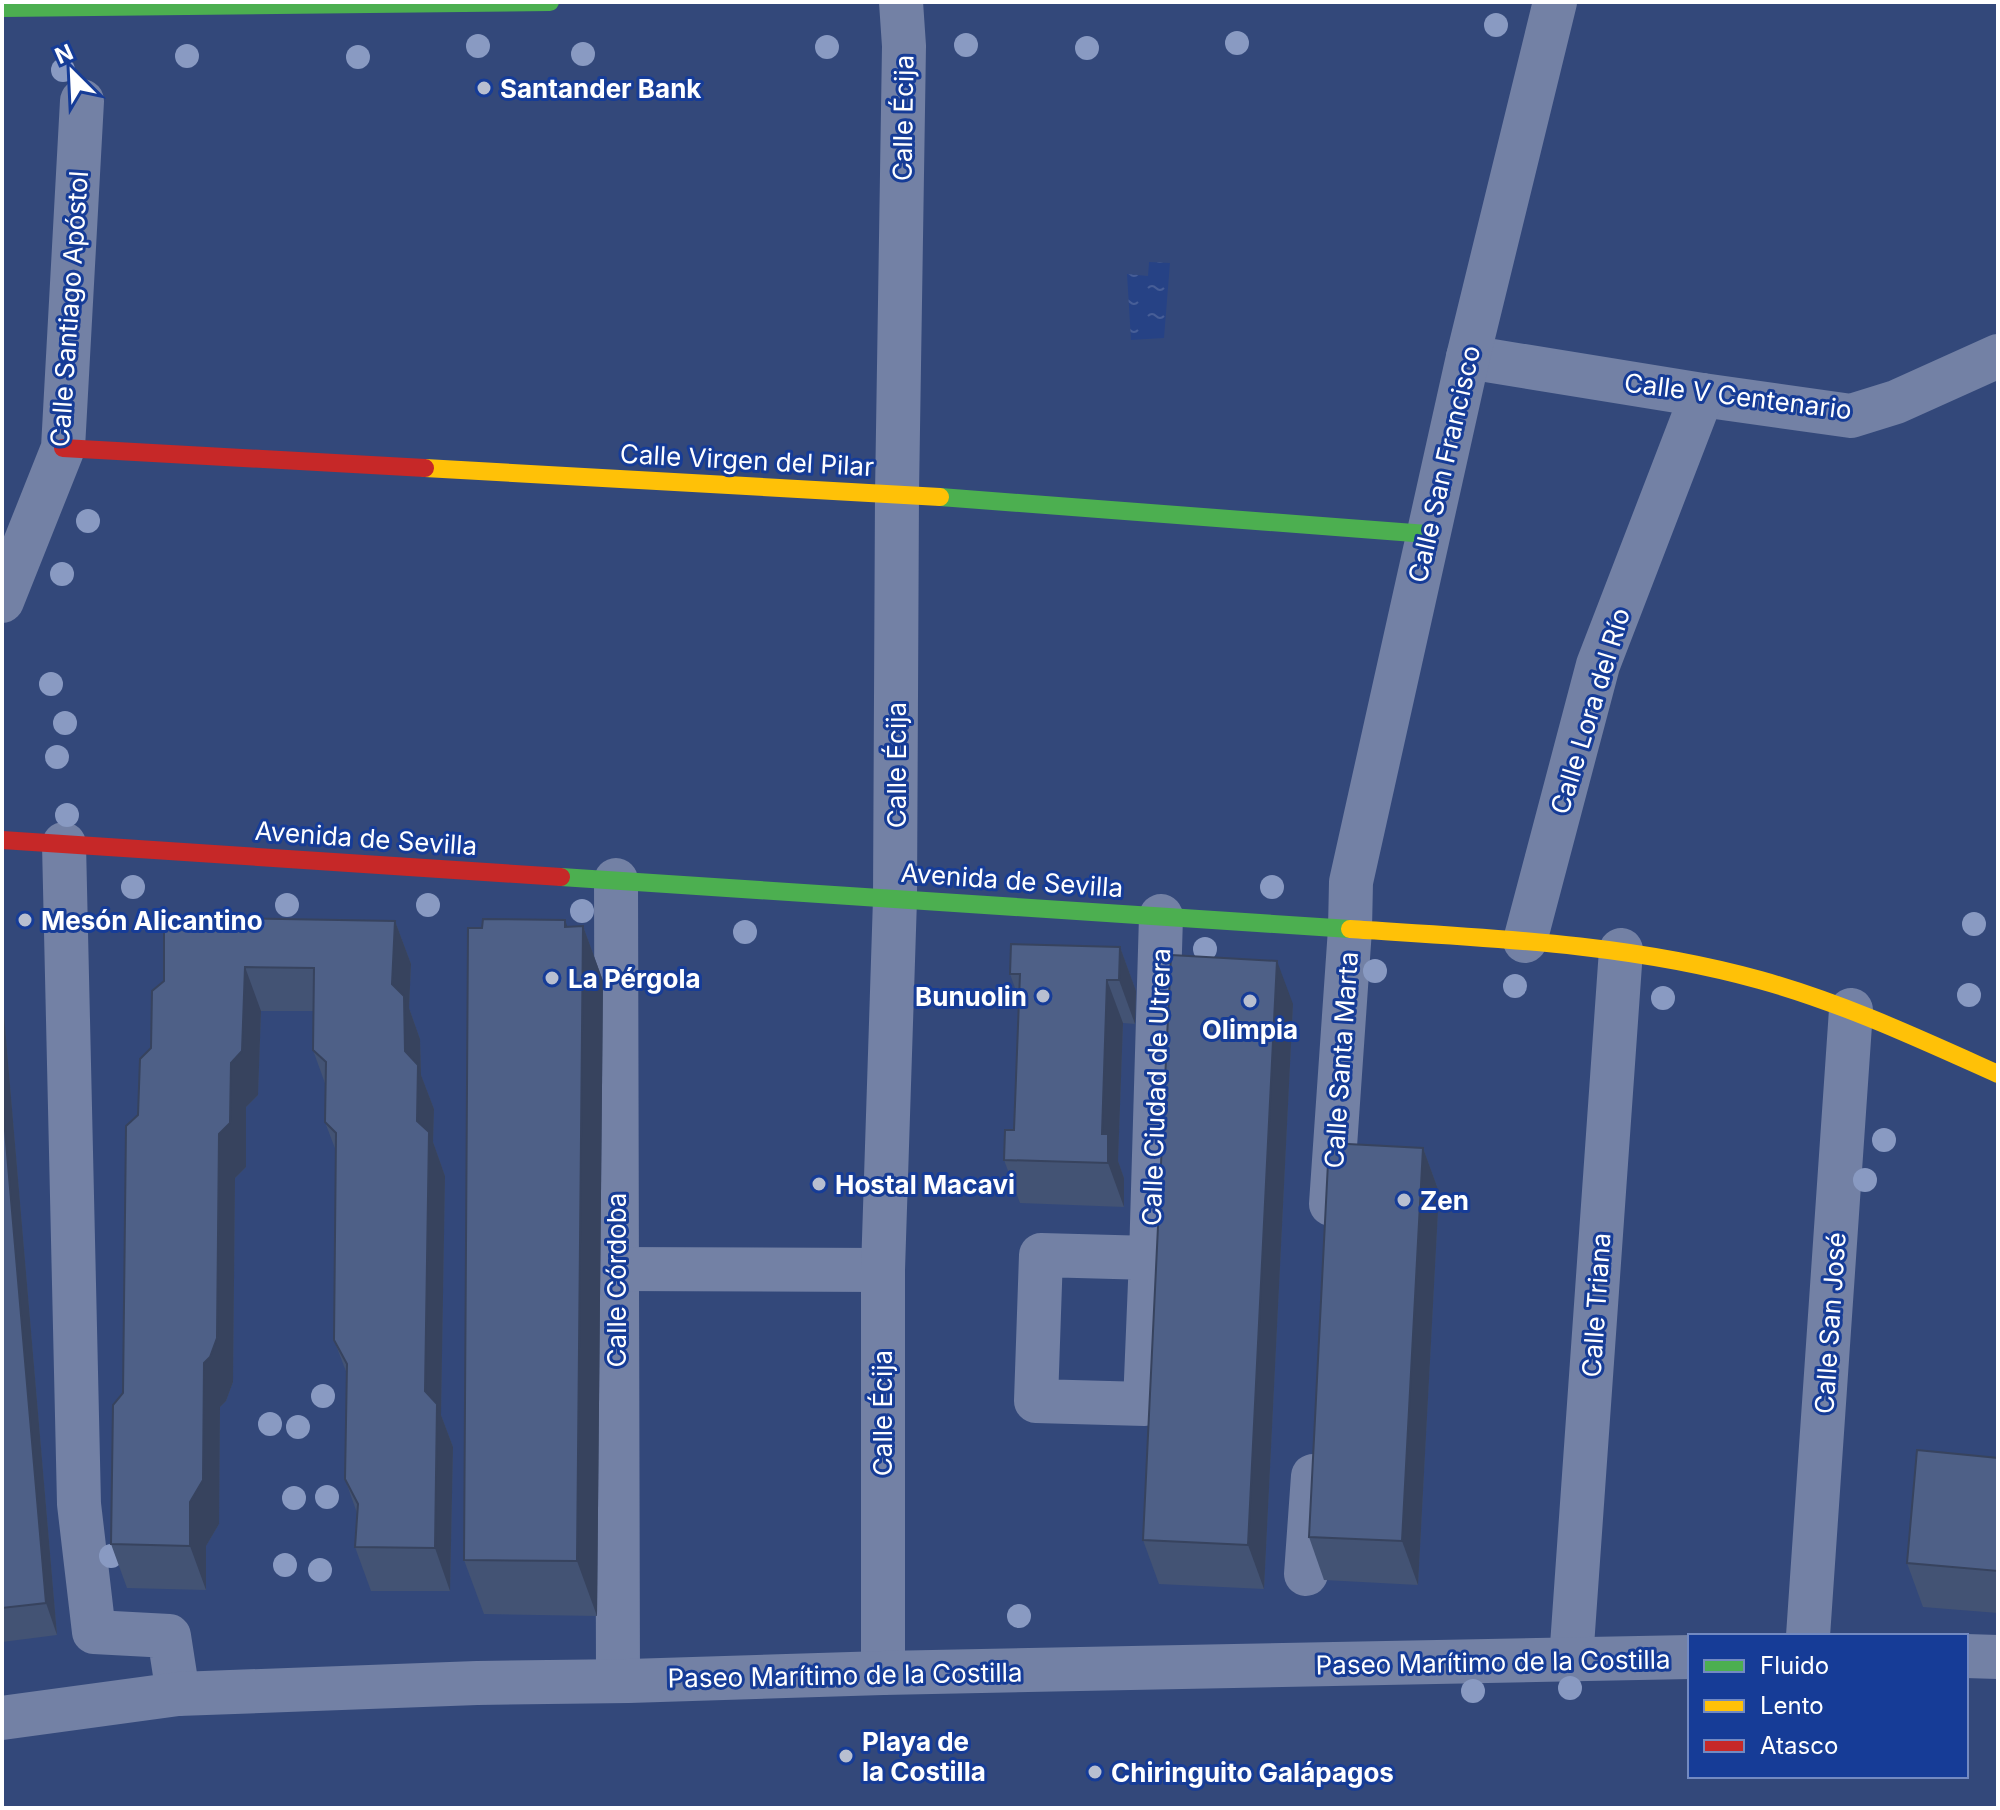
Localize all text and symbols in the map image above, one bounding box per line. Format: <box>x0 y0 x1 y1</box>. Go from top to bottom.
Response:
north arrow <box>32 32 112 112</box>
text: N <box>51 38 77 69</box>
street label: Calle Écija <box>886 55 920 181</box>
place label: Santander Bank <box>500 73 701 104</box>
marker: Santander Bank <box>475 79 493 97</box>
street label: Calle Santiago Apóstol <box>44 170 94 448</box>
street label: Calle San Francisco <box>1402 342 1486 586</box>
street label: Calle V Centenario <box>1623 367 1853 425</box>
street label: Calle Virgen del Pilar <box>619 438 875 482</box>
street label: Calle Lora del Río <box>1544 604 1636 818</box>
street label: Calle Écija <box>881 702 912 828</box>
street label: Avenida de Sevilla <box>254 815 478 861</box>
street label: Avenida de Sevilla <box>900 857 1124 903</box>
place label: Mesón Alicantino <box>41 905 263 936</box>
marker: Mesón Alicantino <box>16 911 34 929</box>
street label: Calle Ciudad de Utrera <box>1136 947 1176 1227</box>
street label: Calle Santa Marta <box>1318 951 1364 1169</box>
place label: La Pérgola <box>568 963 701 994</box>
marker: La Pérgola <box>543 969 561 987</box>
place label: Bunuolin <box>915 981 1027 1012</box>
marker: Bunuolin <box>1034 987 1052 1005</box>
marker: Olimpia <box>1241 992 1259 1010</box>
place label: Olimpia <box>1202 1014 1298 1045</box>
place label: Hostal Macavi <box>835 1169 1015 1200</box>
marker: Hostal Macavi <box>810 1175 828 1193</box>
place label: Zen <box>1420 1185 1469 1216</box>
marker: Zen <box>1395 1191 1413 1209</box>
street label: Calle Córdoba <box>601 1193 632 1367</box>
street label: Calle San José <box>1808 1231 1852 1415</box>
street label: Calle Triana <box>1575 1232 1617 1378</box>
street label: Calle Écija <box>867 1350 898 1476</box>
legend <box>1688 1634 1968 1778</box>
street label: Paseo Marítimo de la Costilla <box>1315 1643 1671 1681</box>
text: Fluido <box>1760 1651 1829 1680</box>
street label: Paseo Marítimo de la Costilla <box>667 1656 1023 1694</box>
text: Lento <box>1760 1691 1824 1720</box>
place label: Playa de la Costilla <box>862 1726 986 1787</box>
text: Atasco <box>1760 1731 1838 1760</box>
marker: Playa de la Costilla <box>837 1747 855 1765</box>
place label: Chiringuito Galápagos <box>1111 1757 1394 1788</box>
marker: Chiringuito Galápagos <box>1086 1763 1104 1781</box>

